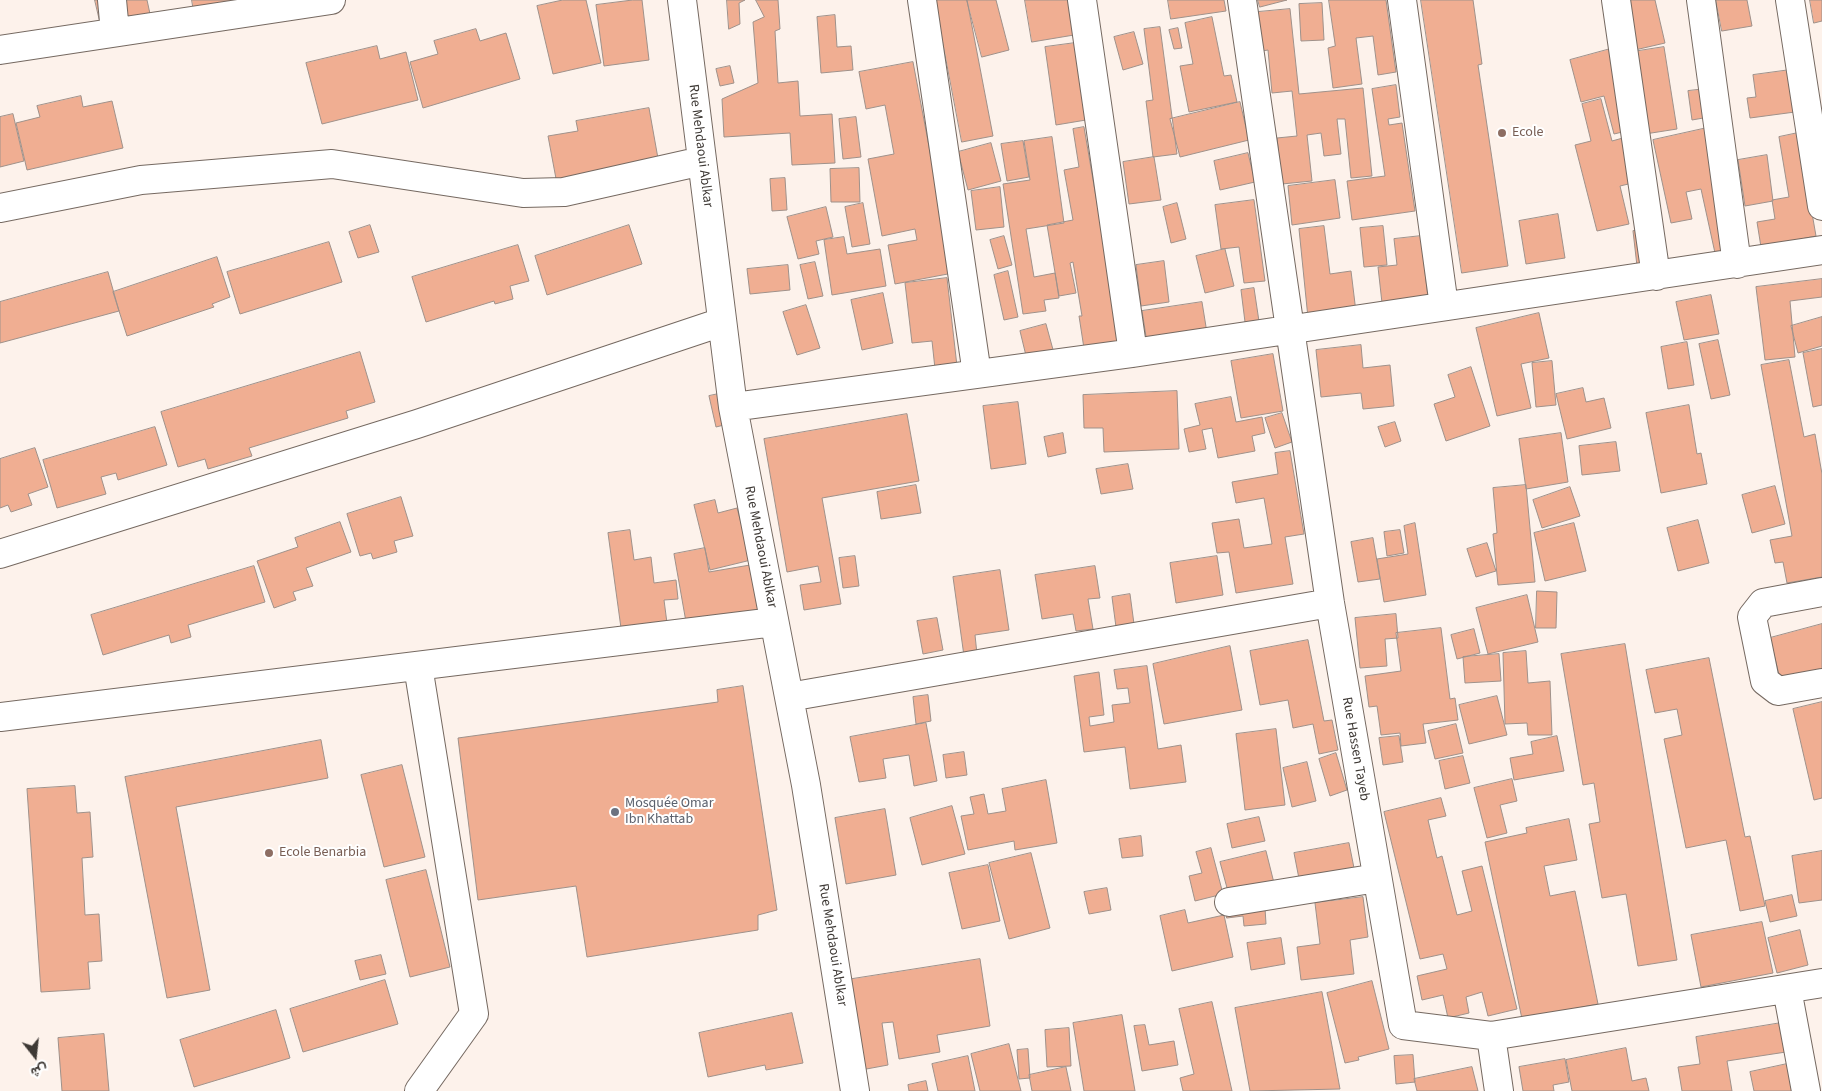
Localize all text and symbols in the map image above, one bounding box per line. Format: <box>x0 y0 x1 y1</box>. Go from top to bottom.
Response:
street label: Rue Mehdaoui Ablkar <box>684 83 716 209</box>
place label: Ecole <box>1512 125 1543 141</box>
marker: Ecole <box>1496 127 1508 139</box>
street label: Rue Mehdaoui Ablkar <box>740 485 780 609</box>
street label: Rue Hassen Tayeb <box>1338 696 1372 802</box>
place label: Mosquée Omar Ibn Khattab <box>625 796 713 829</box>
marker: Mosquée Omar Ibn Khattab <box>609 806 621 818</box>
place label: Ecole Benarbia <box>279 845 366 861</box>
marker: Ecole Benarbia <box>263 847 275 859</box>
street label: Rue Mehdaoui Ablkar <box>814 882 850 1008</box>
north arrow <box>10 1031 60 1081</box>
text: ش <box>28 1058 50 1082</box>

